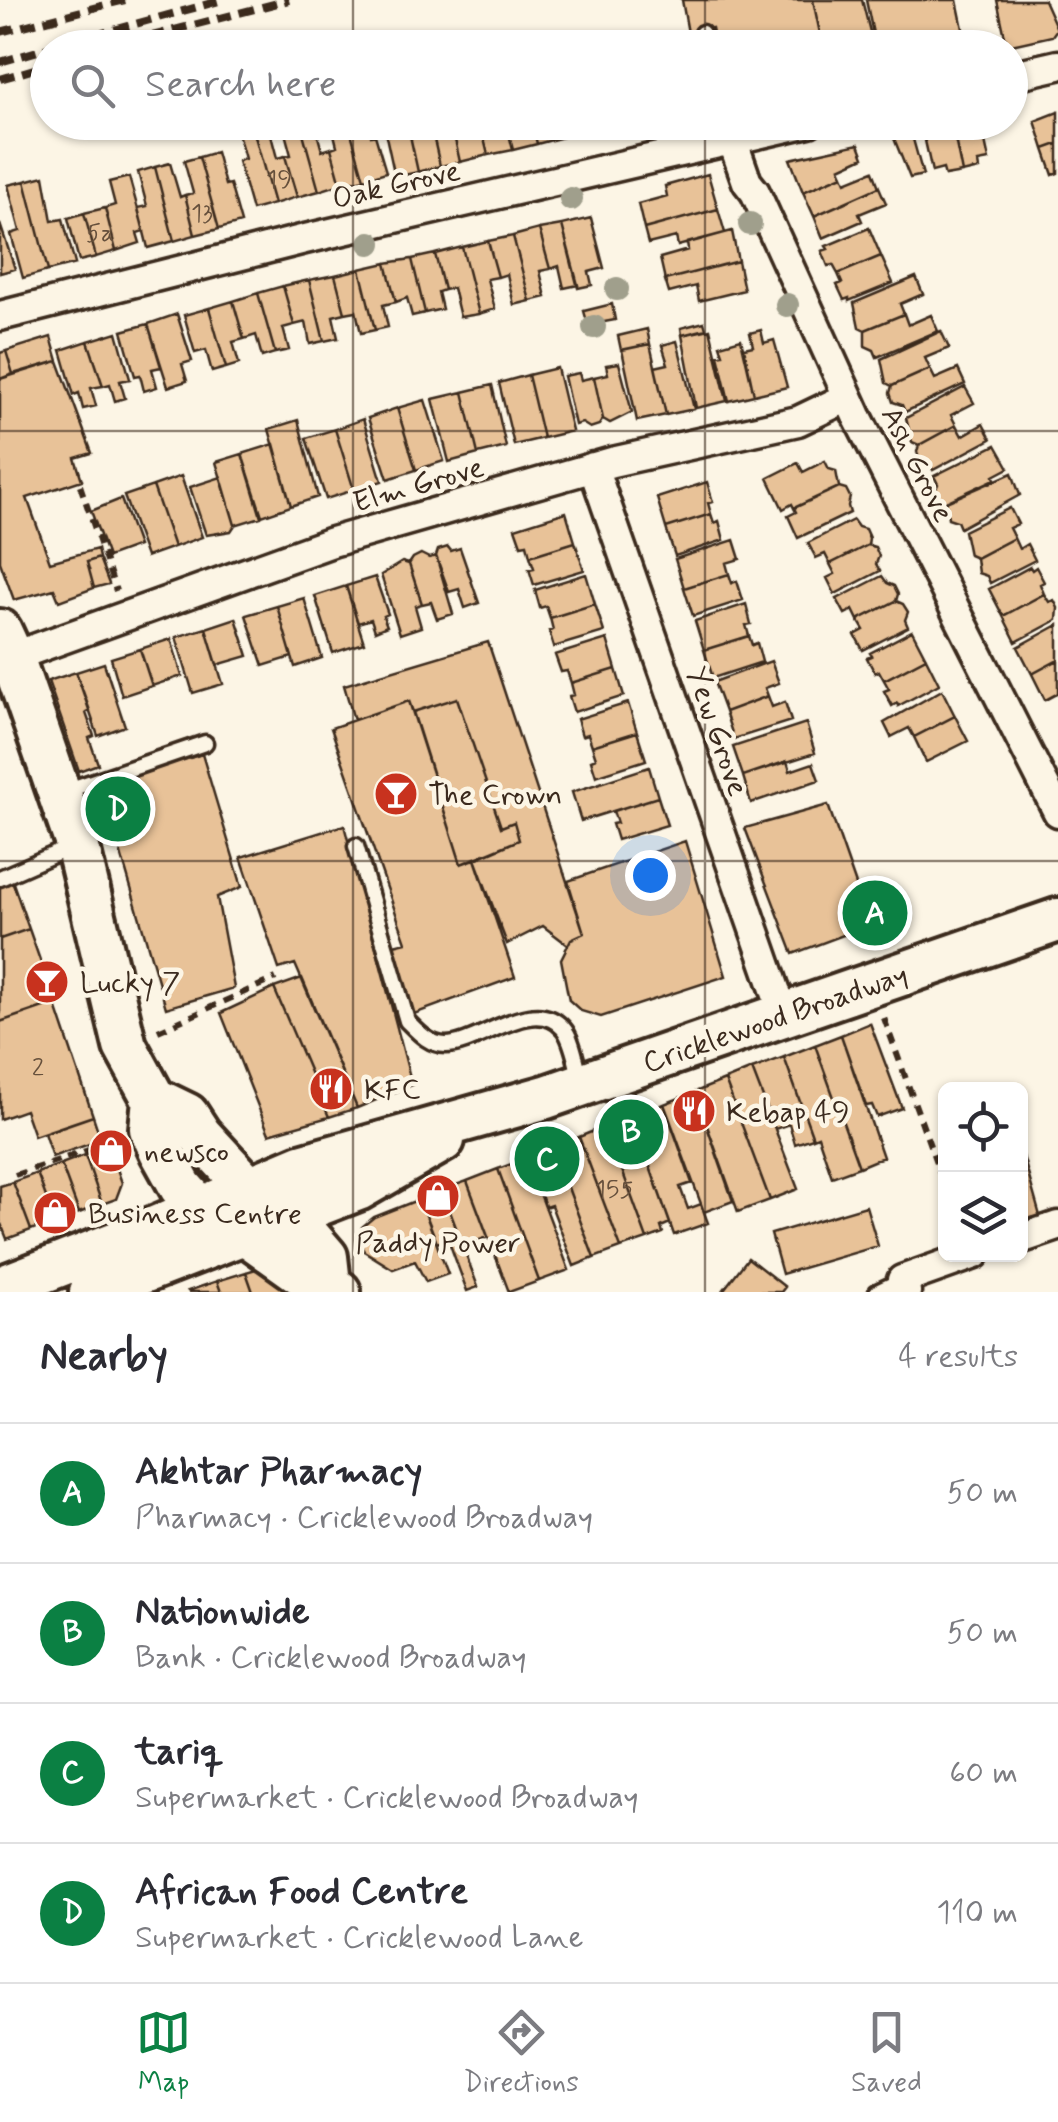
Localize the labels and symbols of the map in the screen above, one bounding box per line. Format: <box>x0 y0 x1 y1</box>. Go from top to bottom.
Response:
street label: Oak Grove <box>329 152 464 219</box>
house number: 19 <box>266 164 292 197</box>
house number: 13 <box>191 198 213 231</box>
house number: 5a <box>86 218 114 251</box>
street label: Ash Grove <box>871 400 962 529</box>
street label: Elm Grove <box>348 448 488 523</box>
street label: Yew Grove <box>676 662 757 801</box>
bar icon: The Crown <box>373 771 419 817</box>
pin: D <box>86 772 150 846</box>
place label: The Crown <box>428 776 562 815</box>
your location <box>625 850 676 901</box>
pin: A <box>842 876 908 950</box>
street label: Cricklewood Broadway <box>638 956 913 1083</box>
bar icon: Lucky 7 <box>24 959 70 1005</box>
place label: Lucky 7 <box>80 964 180 1003</box>
house number: 2 <box>32 1052 44 1085</box>
restaurant icon: KFC <box>308 1066 354 1112</box>
place label: KFC <box>364 1071 421 1110</box>
restaurant icon: Kebap 49 <box>671 1088 717 1134</box>
place label: Kebap 49 <box>726 1093 850 1132</box>
pin: B <box>598 1094 664 1170</box>
pin: C <box>514 1122 580 1196</box>
shop icon: newsco <box>88 1128 134 1174</box>
place label: newsco <box>144 1133 229 1172</box>
shop icon: Paddy Power <box>415 1173 461 1219</box>
house number: 155 <box>595 1174 633 1207</box>
shop icon: Business Centre <box>32 1190 78 1236</box>
place label: Business Centre <box>88 1195 302 1234</box>
place label: Paddy Power <box>355 1224 521 1263</box>

